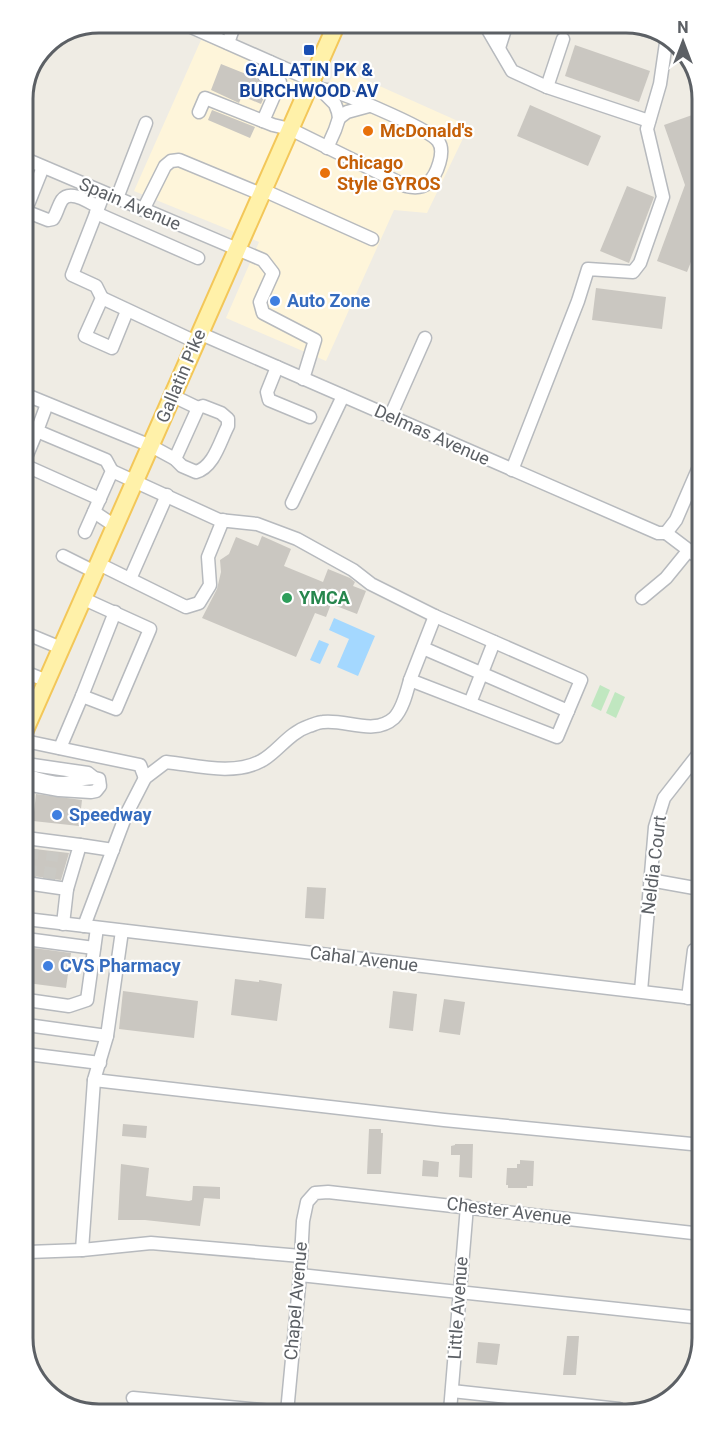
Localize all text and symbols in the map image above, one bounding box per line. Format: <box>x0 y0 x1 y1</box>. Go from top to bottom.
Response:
north arrow <box>653 12 713 72</box>
text: N <box>677 18 689 37</box>
marker: GALLATIN PK & BURCHWOOD AV <box>302 43 316 57</box>
place label: GALLATIN PK & BURCHWOOD AV <box>239 59 379 101</box>
place label: McDonald's <box>380 120 473 141</box>
marker: McDonald's <box>361 124 375 138</box>
place label: Chicago Style GYROS <box>337 152 441 194</box>
marker: Chicago Style GYROS <box>318 166 332 180</box>
street label: Spain Avenue <box>76 173 184 234</box>
place label: Auto Zone <box>287 290 371 311</box>
marker: Auto Zone <box>268 294 282 308</box>
street label: Gallatin Pike <box>151 326 210 426</box>
street label: Delmas Avenue <box>371 400 493 469</box>
place label: YMCA <box>299 587 351 608</box>
marker: YMCA <box>280 591 294 605</box>
place label: Speedway <box>69 804 153 825</box>
marker: Speedway <box>50 808 64 822</box>
street label: Neldia Court <box>637 814 670 916</box>
street label: Cahal Avenue <box>309 941 419 976</box>
place label: CVS Pharmacy <box>60 955 182 976</box>
marker: CVS Pharmacy <box>41 959 55 973</box>
street label: Chester Avenue <box>446 1192 573 1229</box>
street label: Chapel Avenue <box>280 1241 311 1361</box>
street label: Little Avenue <box>443 1256 472 1360</box>

